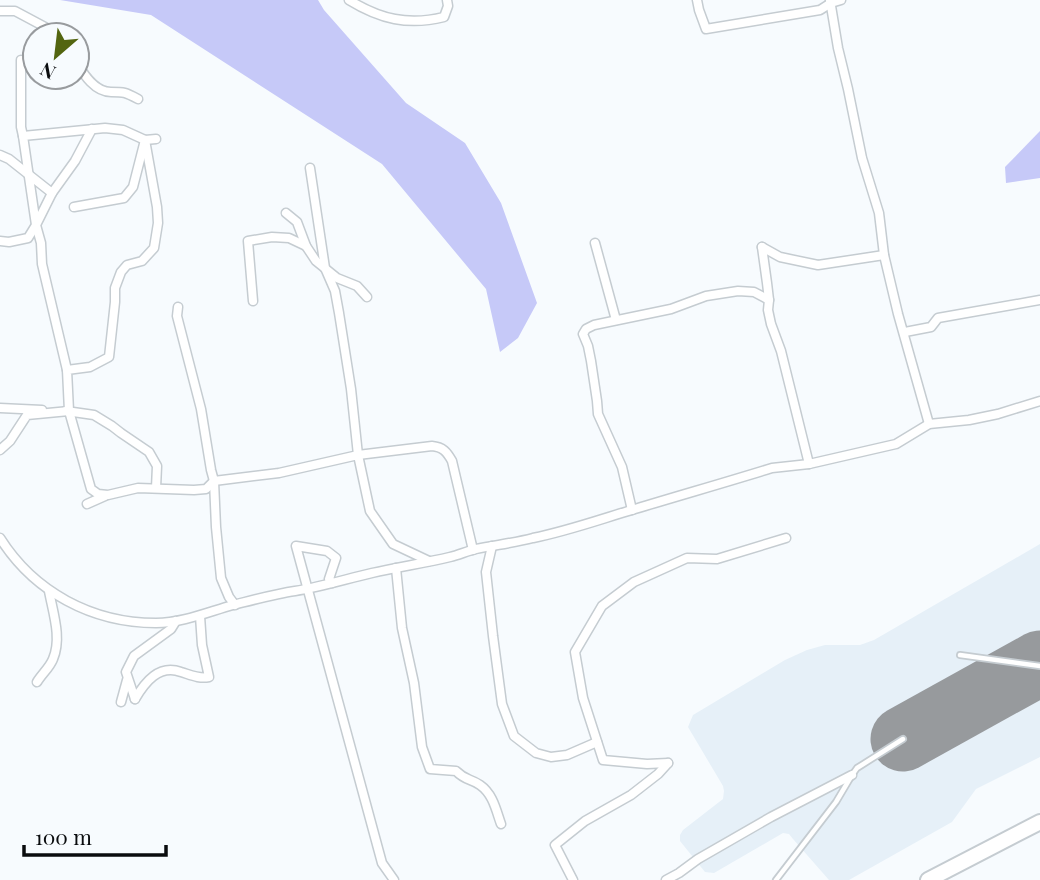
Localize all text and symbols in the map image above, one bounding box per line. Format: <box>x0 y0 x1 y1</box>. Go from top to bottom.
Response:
north arrow <box>21 21 91 91</box>
text: N <box>35 57 60 87</box>
scale bar <box>24 814 166 858</box>
text: 100 m <box>35 822 92 850</box>

